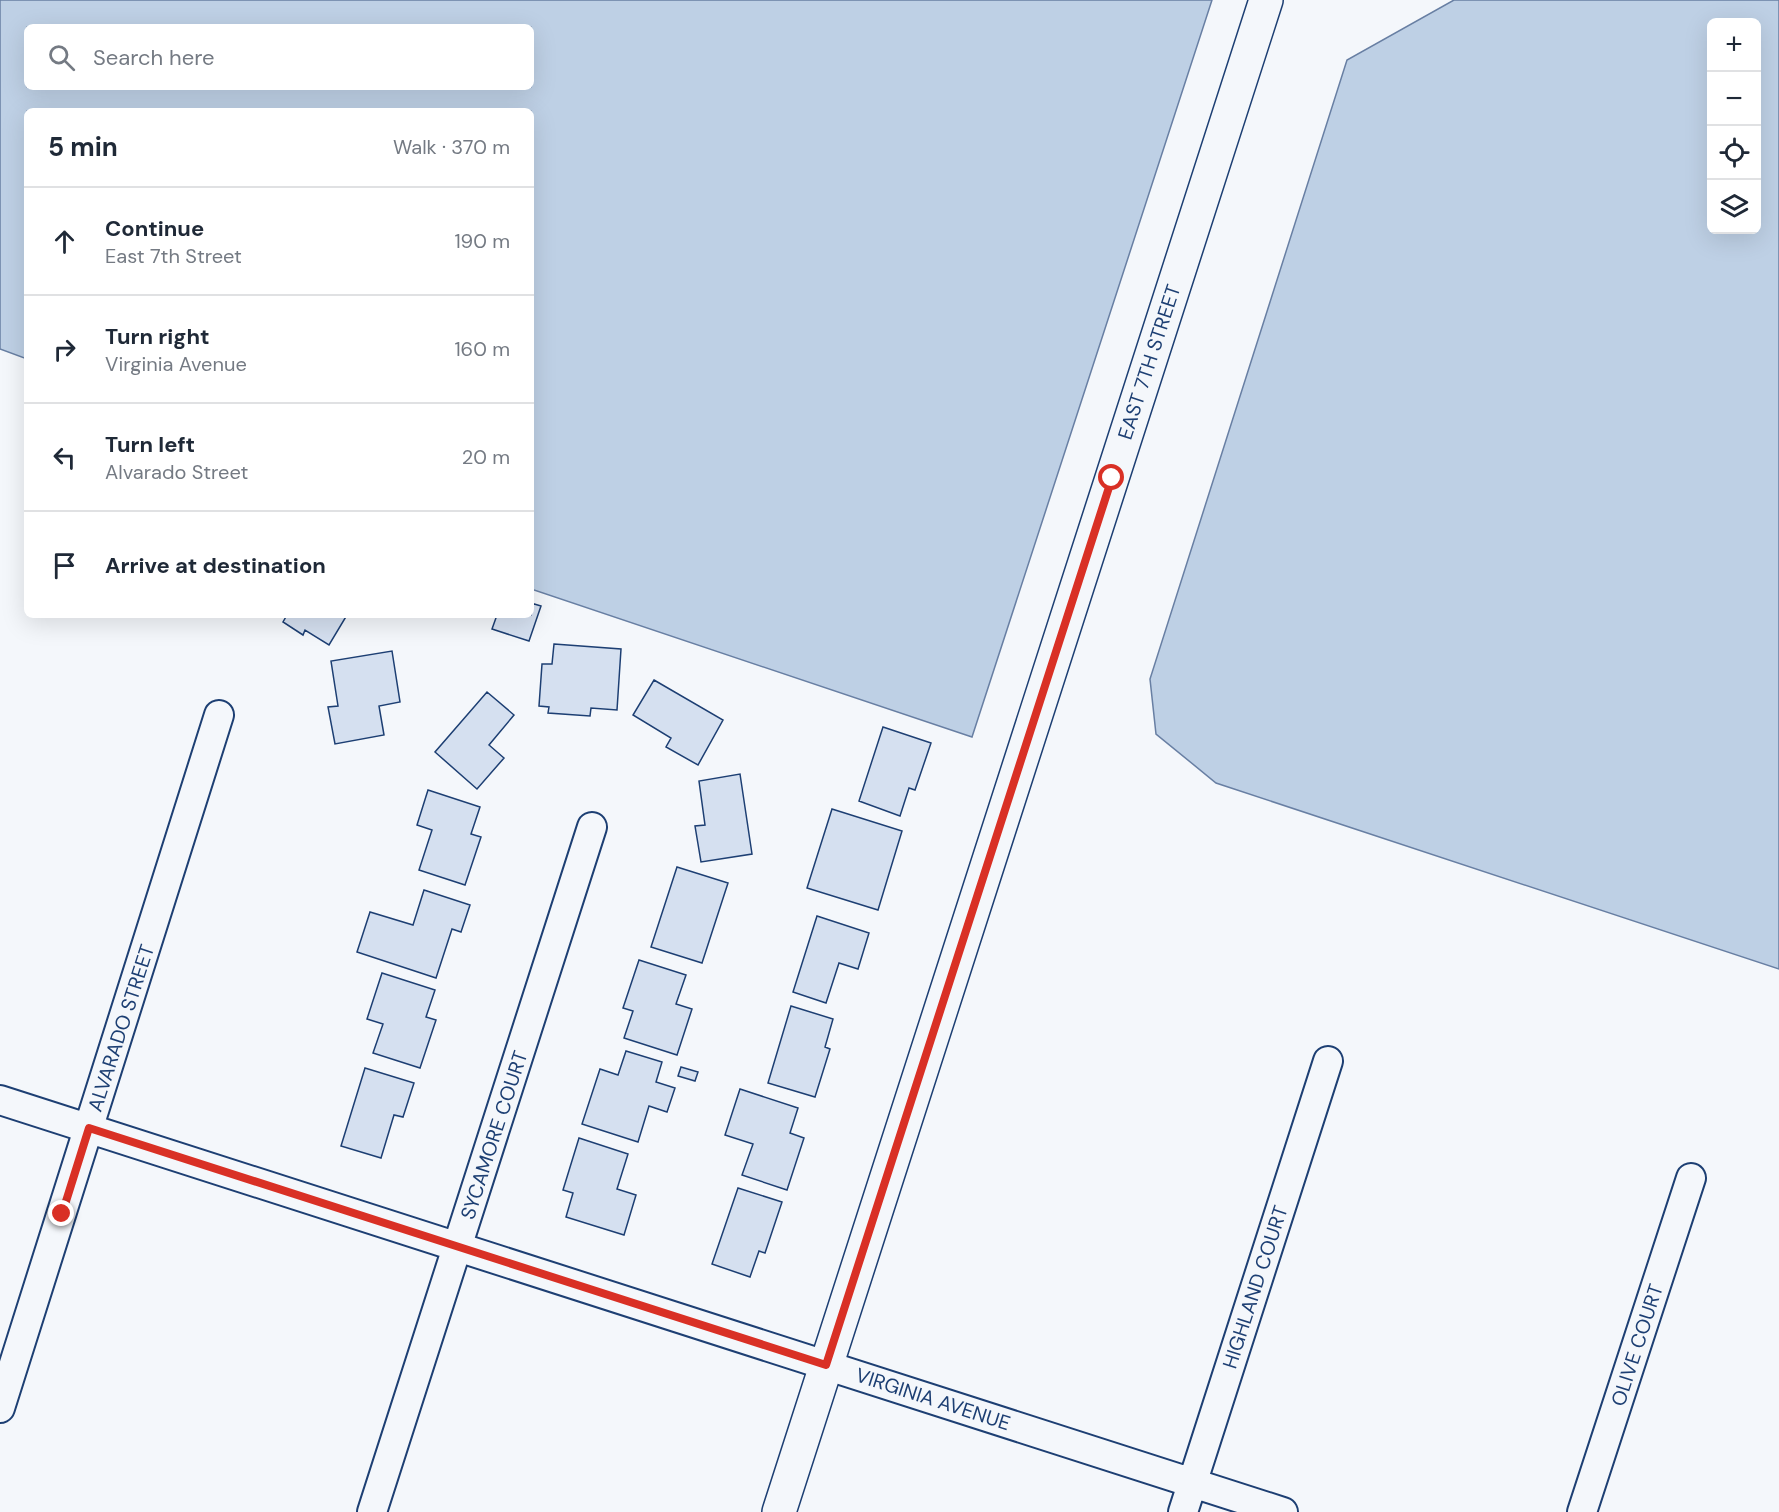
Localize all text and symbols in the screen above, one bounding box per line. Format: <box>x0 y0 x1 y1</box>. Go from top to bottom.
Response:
map controls <box>1707 18 1761 234</box>
button: + <box>1707 18 1761 72</box>
search box <box>24 24 534 90</box>
icon: search <box>45 41 78 74</box>
text: Search here <box>93 43 214 72</box>
button: − <box>1707 72 1761 126</box>
button: locate <box>1707 126 1761 180</box>
text: 5 min <box>48 130 118 164</box>
text: Walk · 370 m <box>393 134 510 160</box>
button: layers <box>1707 180 1761 234</box>
text: Continue <box>105 214 204 243</box>
icon: ahead <box>48 225 81 258</box>
text: 190 m <box>454 228 510 254</box>
text: East 7th Street <box>105 243 242 269</box>
street label: EAST 7TH STREET <box>1112 281 1186 443</box>
text: Turn right <box>105 322 210 351</box>
icon: right <box>48 333 81 366</box>
text: 160 m <box>454 336 510 362</box>
text: Virginia Avenue <box>105 351 247 377</box>
text: Turn left <box>105 430 195 459</box>
icon: left <box>48 441 81 474</box>
text: 20 m <box>462 444 510 470</box>
text: Alvarado Street <box>105 459 248 485</box>
route start <box>1098 464 1124 490</box>
icon: arrive <box>48 549 81 582</box>
text: Arrive at destination <box>105 551 326 580</box>
street label: ALVARADO STREET <box>82 941 160 1115</box>
street label: SYCAMORE COURT <box>454 1047 534 1223</box>
route end <box>48 1200 74 1226</box>
street label: HIGHLAND COURT <box>1216 1202 1294 1372</box>
street label: OLIVE COURT <box>1605 1281 1669 1409</box>
street label: VIRGINIA AVENUE <box>852 1362 1014 1436</box>

